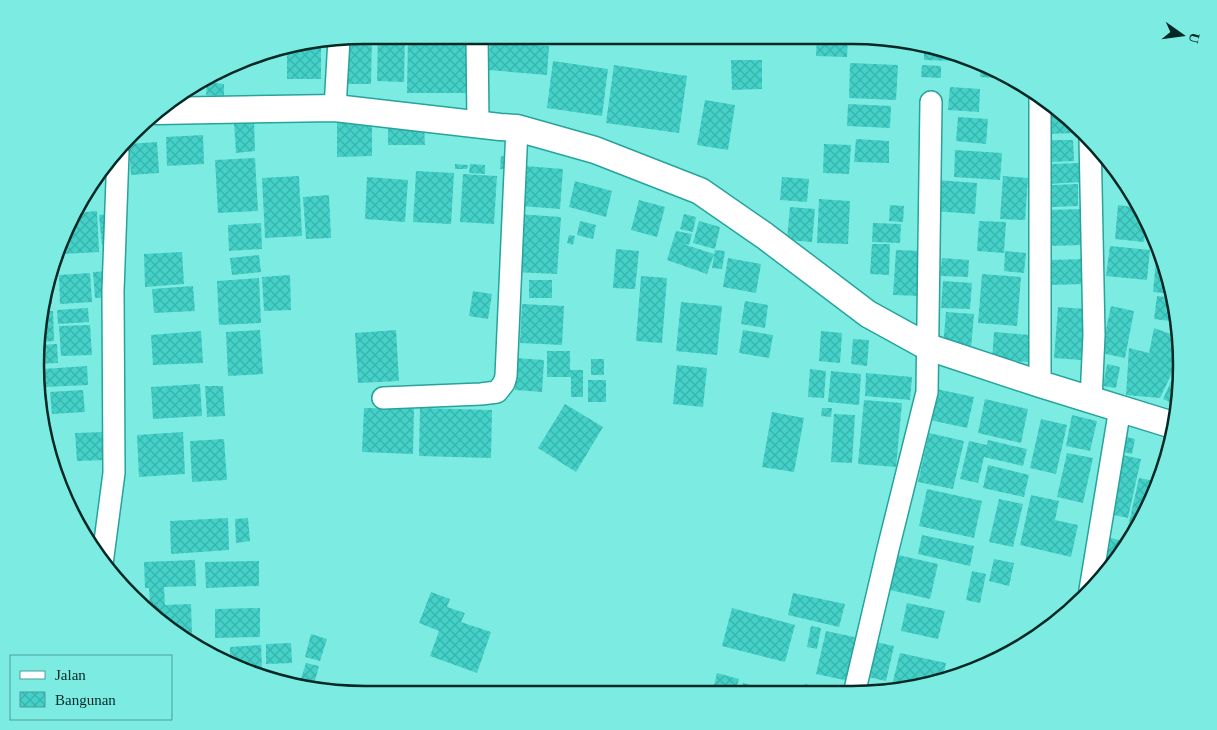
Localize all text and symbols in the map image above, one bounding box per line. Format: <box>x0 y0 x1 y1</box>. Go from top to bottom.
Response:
north arrow <box>1157 10 1207 60</box>
text: U <box>1186 31 1203 45</box>
legend <box>10 655 172 720</box>
text: Jalan <box>55 667 86 683</box>
text: Bangunan <box>55 692 116 708</box>

